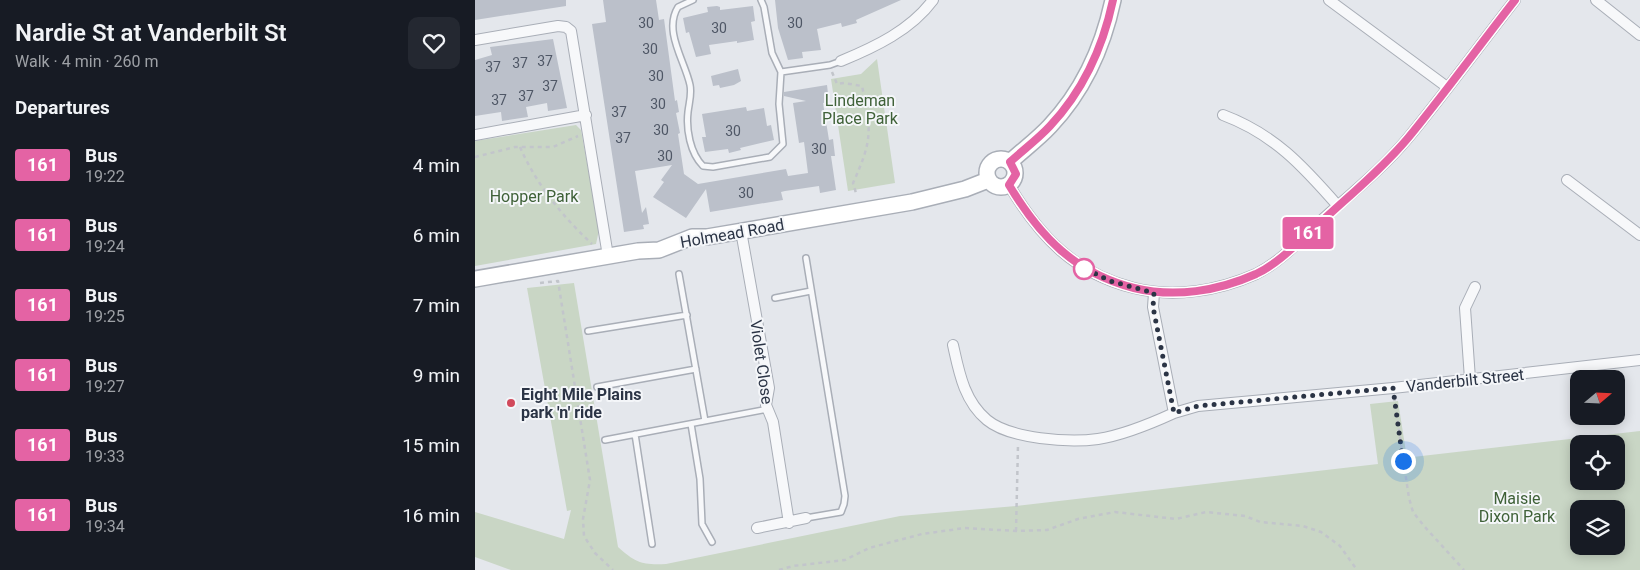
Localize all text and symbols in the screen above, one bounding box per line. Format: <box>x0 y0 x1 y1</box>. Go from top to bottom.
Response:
house number: 30 <box>638 15 654 31</box>
house number: 30 <box>787 15 803 31</box>
button: heart <box>408 17 460 69</box>
text: Nardie St at Vanderbilt St <box>15 19 287 47</box>
house number: 30 <box>711 20 727 36</box>
house number: 30 <box>642 41 658 57</box>
text: Walk · 4 min · 260 m <box>15 52 159 71</box>
house number: 37 <box>537 53 553 69</box>
house number: 37 <box>512 55 528 71</box>
house number: 37 <box>485 59 501 75</box>
house number: 30 <box>648 68 664 84</box>
house number: 37 <box>542 78 558 94</box>
house number: 37 <box>518 88 534 104</box>
park label: Lindeman Place Park <box>822 91 899 128</box>
house number: 37 <box>491 92 507 108</box>
text: Departures <box>15 96 110 119</box>
house number: 30 <box>650 96 666 112</box>
house number: 37 <box>611 104 627 120</box>
house number: 30 <box>653 122 669 138</box>
house number: 30 <box>725 123 741 139</box>
house number: 37 <box>615 130 631 146</box>
house number: 30 <box>811 141 827 157</box>
text: Bus <box>85 144 118 167</box>
house number: 30 <box>657 148 673 164</box>
text: 161 <box>27 154 58 175</box>
text: 4 min <box>413 154 460 177</box>
text: 19:22 <box>85 167 125 186</box>
house number: 30 <box>738 185 754 201</box>
park label: Hopper Park <box>490 187 579 206</box>
text: Bus <box>85 214 118 237</box>
street label: Holmead Road <box>679 215 786 252</box>
line badge: 161 <box>1279 217 1337 249</box>
text: 161 <box>1293 222 1323 243</box>
text: 161 <box>27 224 58 245</box>
text: 6 min <box>413 224 460 247</box>
text: 19:24 <box>85 237 125 256</box>
unlabelled marker <box>1073 258 1095 280</box>
text: Bus <box>85 284 118 307</box>
text: 161 <box>27 294 58 315</box>
text: 7 min <box>413 294 460 317</box>
text: 19:25 <box>85 307 125 326</box>
street label: Violet Close <box>746 319 777 405</box>
text: Bus <box>85 354 118 377</box>
text: 161 <box>27 364 58 385</box>
text: 9 min <box>413 364 460 387</box>
street label: Vanderbilt Street <box>1405 365 1525 396</box>
north arrow <box>1570 370 1625 425</box>
map controls <box>1570 370 1625 555</box>
text: 19:27 <box>85 377 125 396</box>
place label: Eight Mile Plains park 'n' ride <box>521 385 641 422</box>
marker: Eight Mile Plains park 'n' ride <box>505 397 517 409</box>
text: Bus <box>85 424 118 447</box>
text: 161 <box>27 434 58 455</box>
text: 15 min <box>402 434 460 457</box>
button: locate <box>1570 435 1625 490</box>
text: 19:33 <box>85 447 125 466</box>
your location <box>1391 449 1416 474</box>
park label: Maisie Dixon Park <box>1479 489 1556 526</box>
text: Bus <box>85 494 118 517</box>
button: layers <box>1570 500 1625 555</box>
text: 161 <box>27 504 58 525</box>
text: 16 min <box>402 504 460 527</box>
text: 19:34 <box>85 517 125 536</box>

